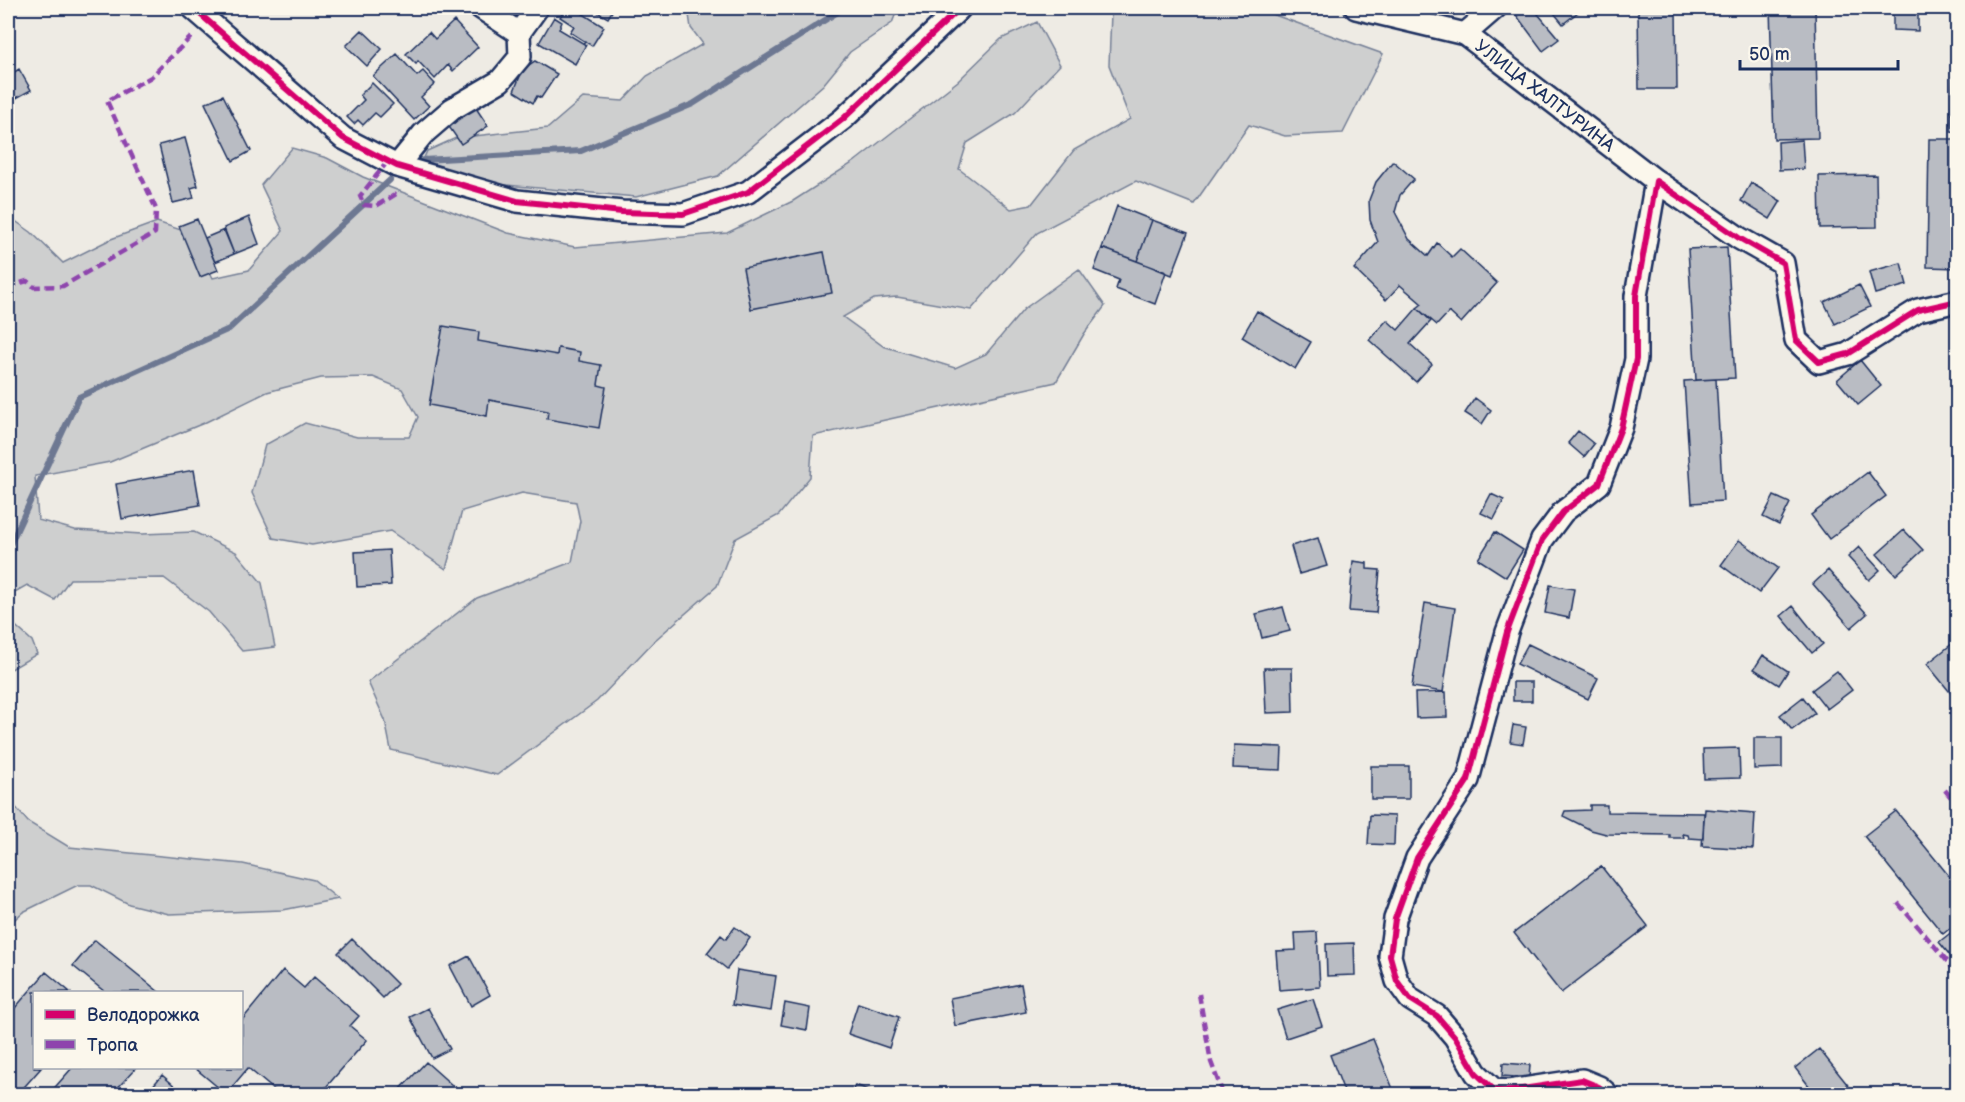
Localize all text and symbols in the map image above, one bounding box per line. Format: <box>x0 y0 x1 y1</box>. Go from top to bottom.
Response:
scale bar <box>1740 33 1898 71</box>
street label: УЛИЦА ХАЛТУРИНА <box>1471 35 1619 156</box>
text: 50 m <box>1749 44 1790 65</box>
legend <box>33 991 243 1069</box>
text: Велодорожка <box>87 1005 200 1026</box>
text: Тропа <box>87 1035 138 1056</box>

